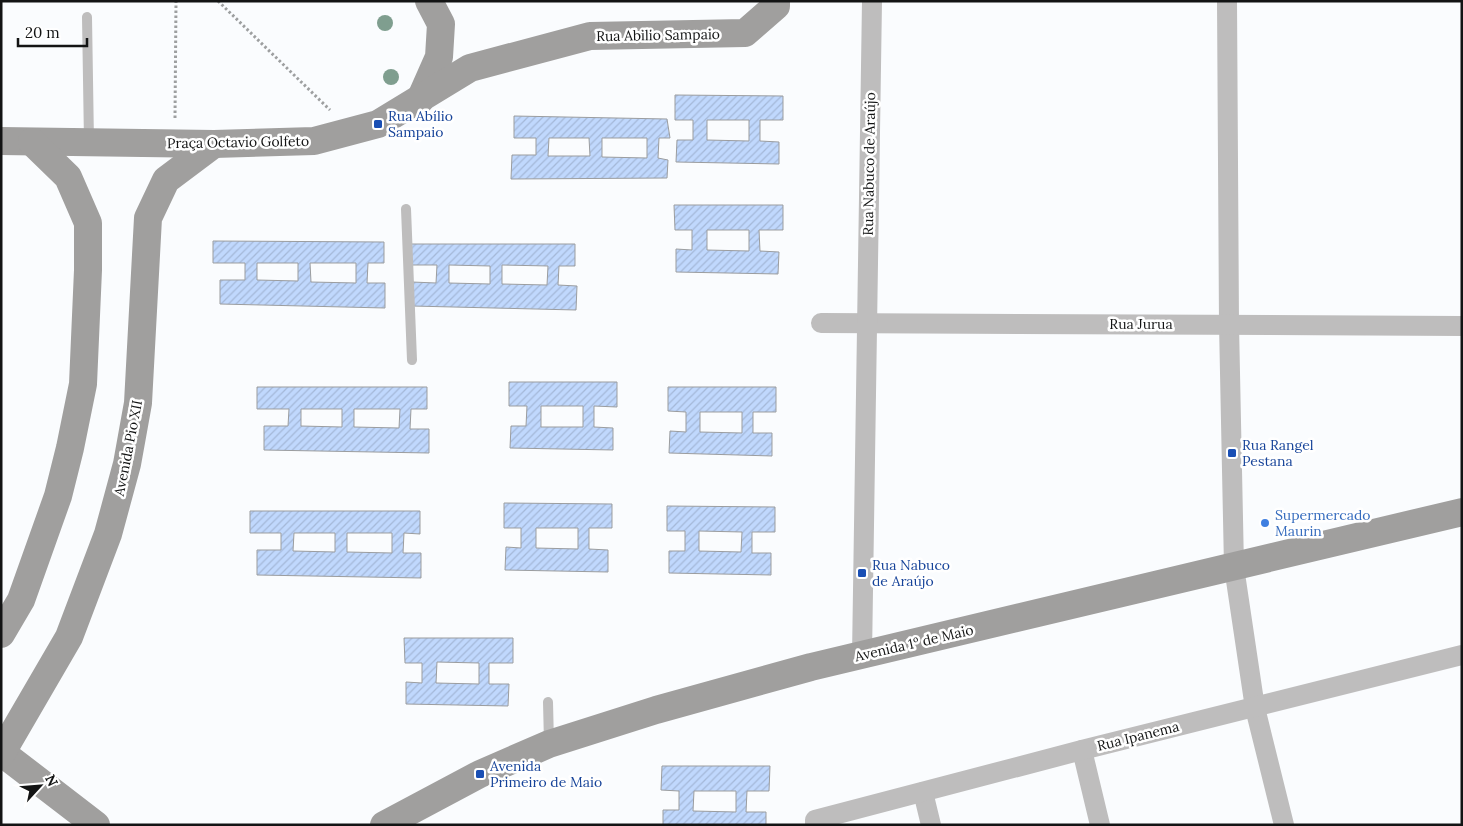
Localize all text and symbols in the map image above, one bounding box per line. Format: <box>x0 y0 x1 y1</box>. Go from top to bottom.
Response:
scale bar <box>18 15 86 47</box>
text: 20 m <box>25 23 60 42</box>
street label: Rua Abilio Sampaio <box>596 25 720 45</box>
street label: Rua Nabuco de Araújo <box>859 92 879 236</box>
place label: Rua Abílio Sampaio <box>388 107 453 141</box>
marker: Rua Abílio Sampaio <box>372 118 384 130</box>
street label: Praça Octavio Golfeto <box>167 132 309 152</box>
street label: Rua Jurua <box>1109 315 1173 333</box>
street label: Avenida Pio XII <box>110 398 146 499</box>
place label: Rua Rangel Pestana <box>1242 436 1314 470</box>
marker: Rua Rangel Pestana <box>1226 447 1238 459</box>
place label: Supermercado Maurin <box>1275 506 1371 540</box>
marker: Supermercado Maurin <box>1259 517 1271 529</box>
place label: Rua Nabuco de Araújo <box>872 556 950 590</box>
marker: Rua Nabuco de Araújo <box>856 567 868 579</box>
street label: Avenida 1º de Maio <box>852 621 975 666</box>
street label: Rua Ipanema <box>1095 717 1181 755</box>
place label: Avenida Primeiro de Maio <box>489 757 602 791</box>
north arrow <box>15 761 65 811</box>
marker: Avenida Primeiro de Maio <box>474 768 486 780</box>
text: N <box>41 771 62 789</box>

